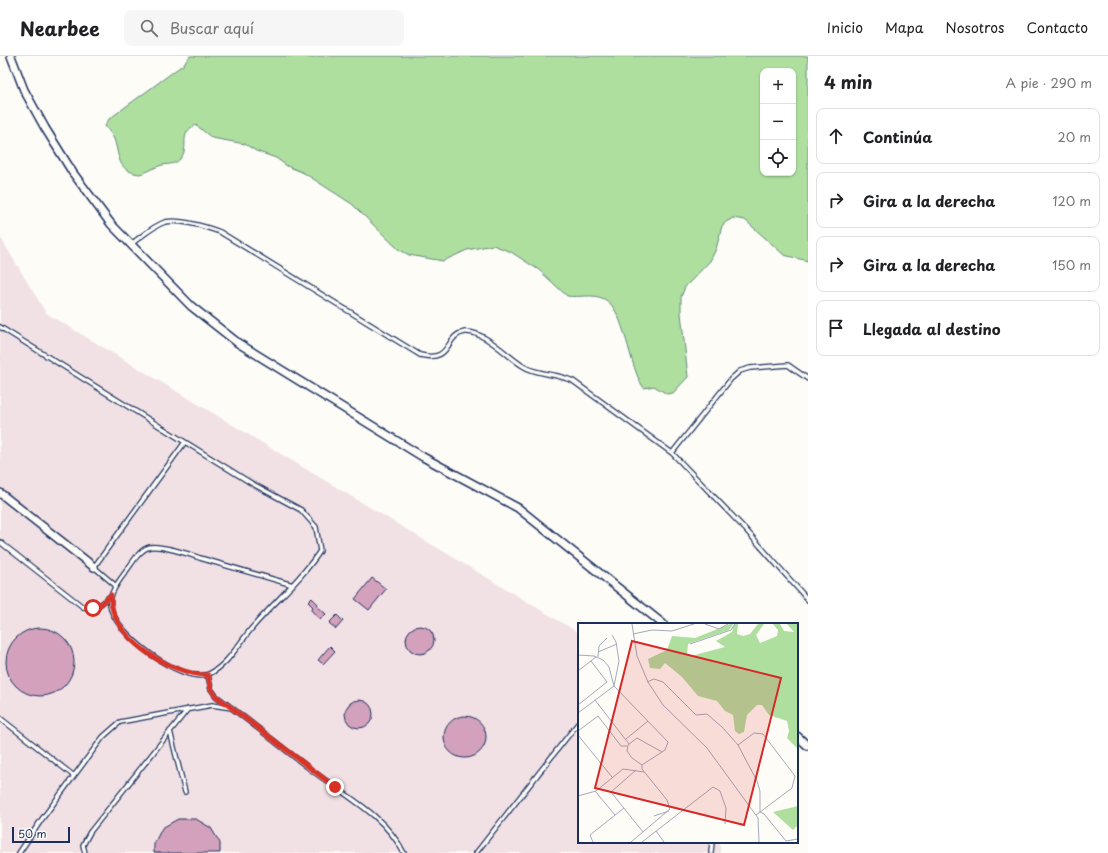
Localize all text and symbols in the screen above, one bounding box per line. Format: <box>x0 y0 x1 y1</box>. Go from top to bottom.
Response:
search box <box>124 10 404 46</box>
text: Nearbee <box>20 14 100 42</box>
text: Buscar aquí <box>170 16 254 39</box>
icon: search <box>138 17 160 39</box>
text: Inicio <box>827 17 863 38</box>
text: Mapa <box>885 17 923 38</box>
text: Nosotros <box>945 17 1005 38</box>
text: Contacto <box>1027 17 1088 38</box>
map controls <box>760 68 796 176</box>
button: + <box>760 68 796 104</box>
text: 4 min <box>824 69 872 95</box>
text: A pie · 290 m <box>1006 73 1092 92</box>
button: − <box>760 104 796 140</box>
icon: ahead <box>825 125 847 147</box>
text: Continúa <box>863 125 932 148</box>
text: 20 m <box>1057 127 1091 146</box>
button: locate <box>760 140 796 176</box>
icon: right <box>825 189 847 211</box>
text: Gira a la derecha <box>863 189 995 212</box>
text: 120 m <box>1052 191 1091 210</box>
icon: right <box>825 253 847 275</box>
text: Gira a la derecha <box>863 253 995 276</box>
text: 150 m <box>1052 255 1091 274</box>
icon: arrive <box>825 317 847 339</box>
text: Llegada al destino <box>863 317 1001 340</box>
route start <box>84 599 102 617</box>
inset map <box>578 623 798 843</box>
route end <box>326 778 344 796</box>
scale bar <box>12 825 70 844</box>
text: 50 m <box>18 825 47 842</box>

